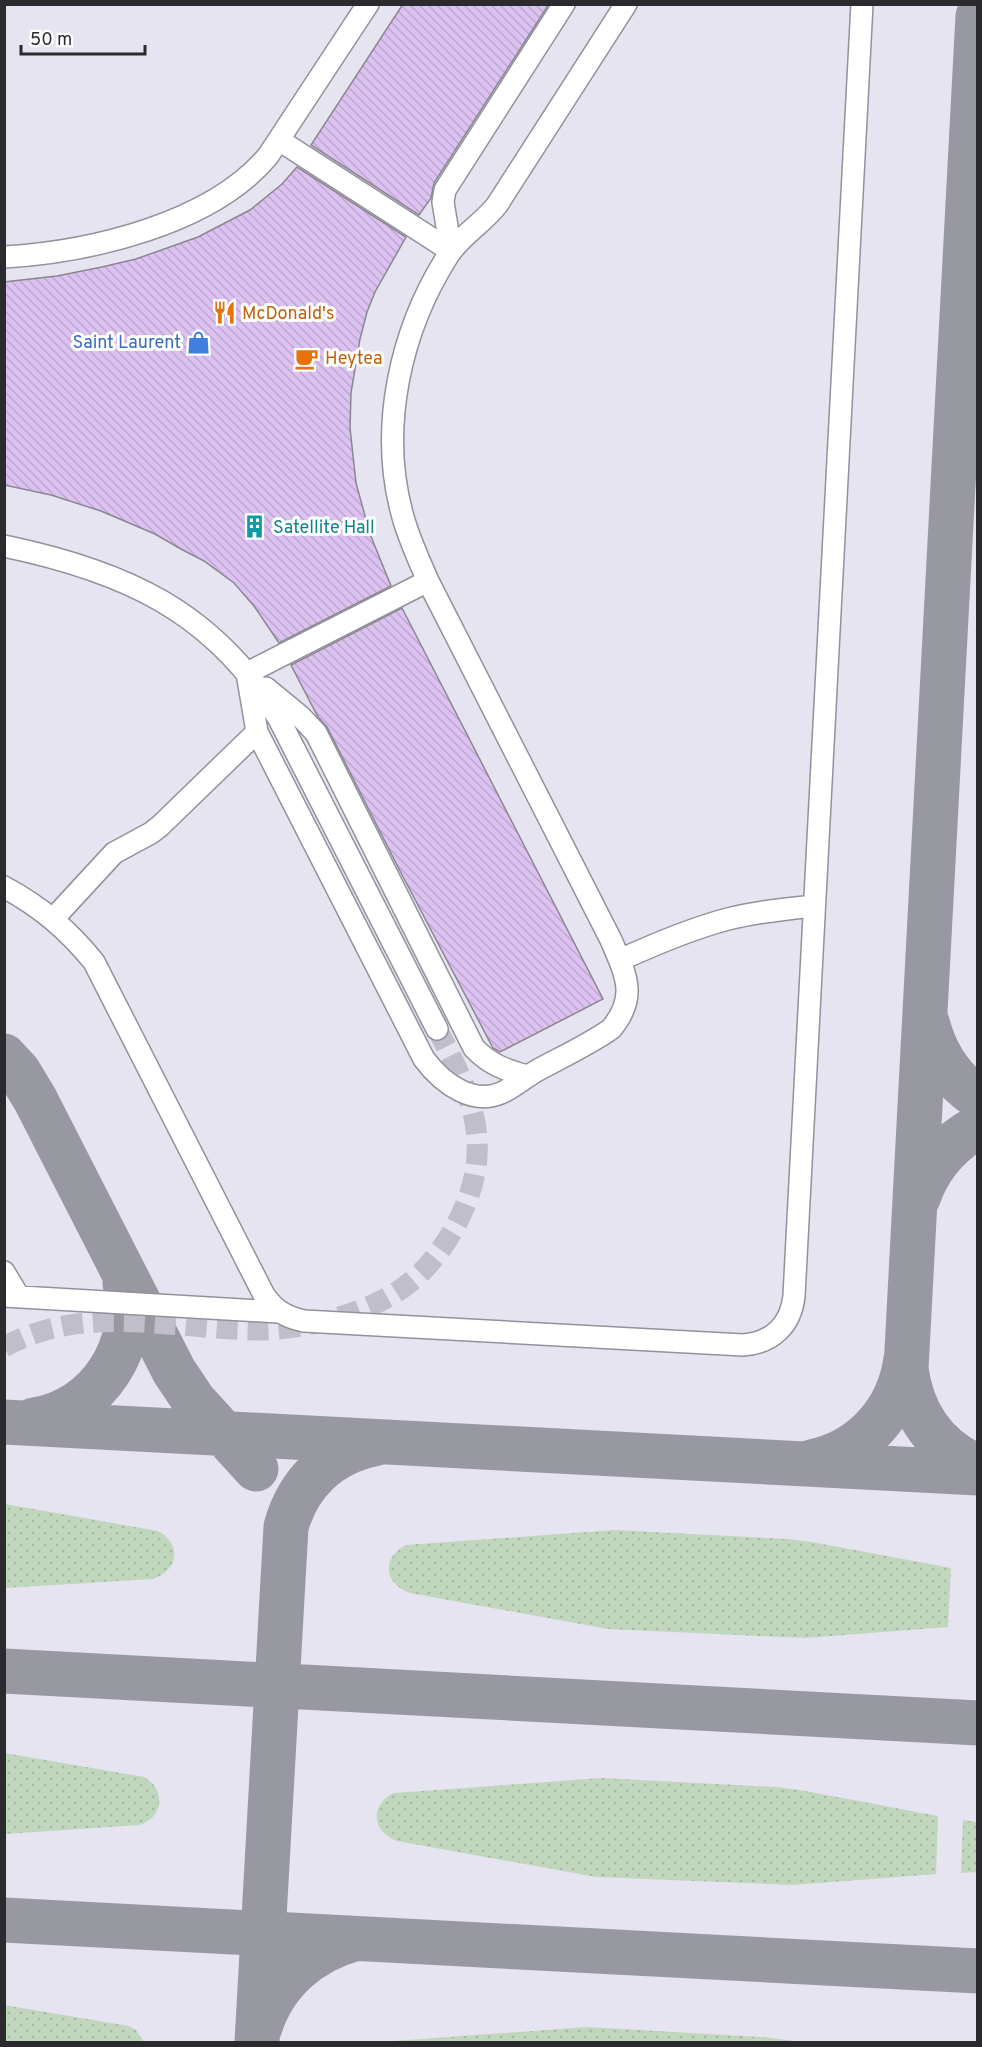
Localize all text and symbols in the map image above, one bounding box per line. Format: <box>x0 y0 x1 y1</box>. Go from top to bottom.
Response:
scale bar <box>21 18 146 56</box>
text: 50 m <box>30 29 72 52</box>
restaurant icon: McDonald's <box>211 300 237 326</box>
place label: McDonald's <box>242 303 334 326</box>
shop icon: Saint Laurent <box>186 329 212 355</box>
place label: Saint Laurent <box>72 332 181 355</box>
cafe icon: Heytea <box>294 345 320 371</box>
place label: Heytea <box>325 348 382 371</box>
building icon: Satellite Hall <box>242 514 268 540</box>
place label: Satellite Hall <box>273 517 375 540</box>

